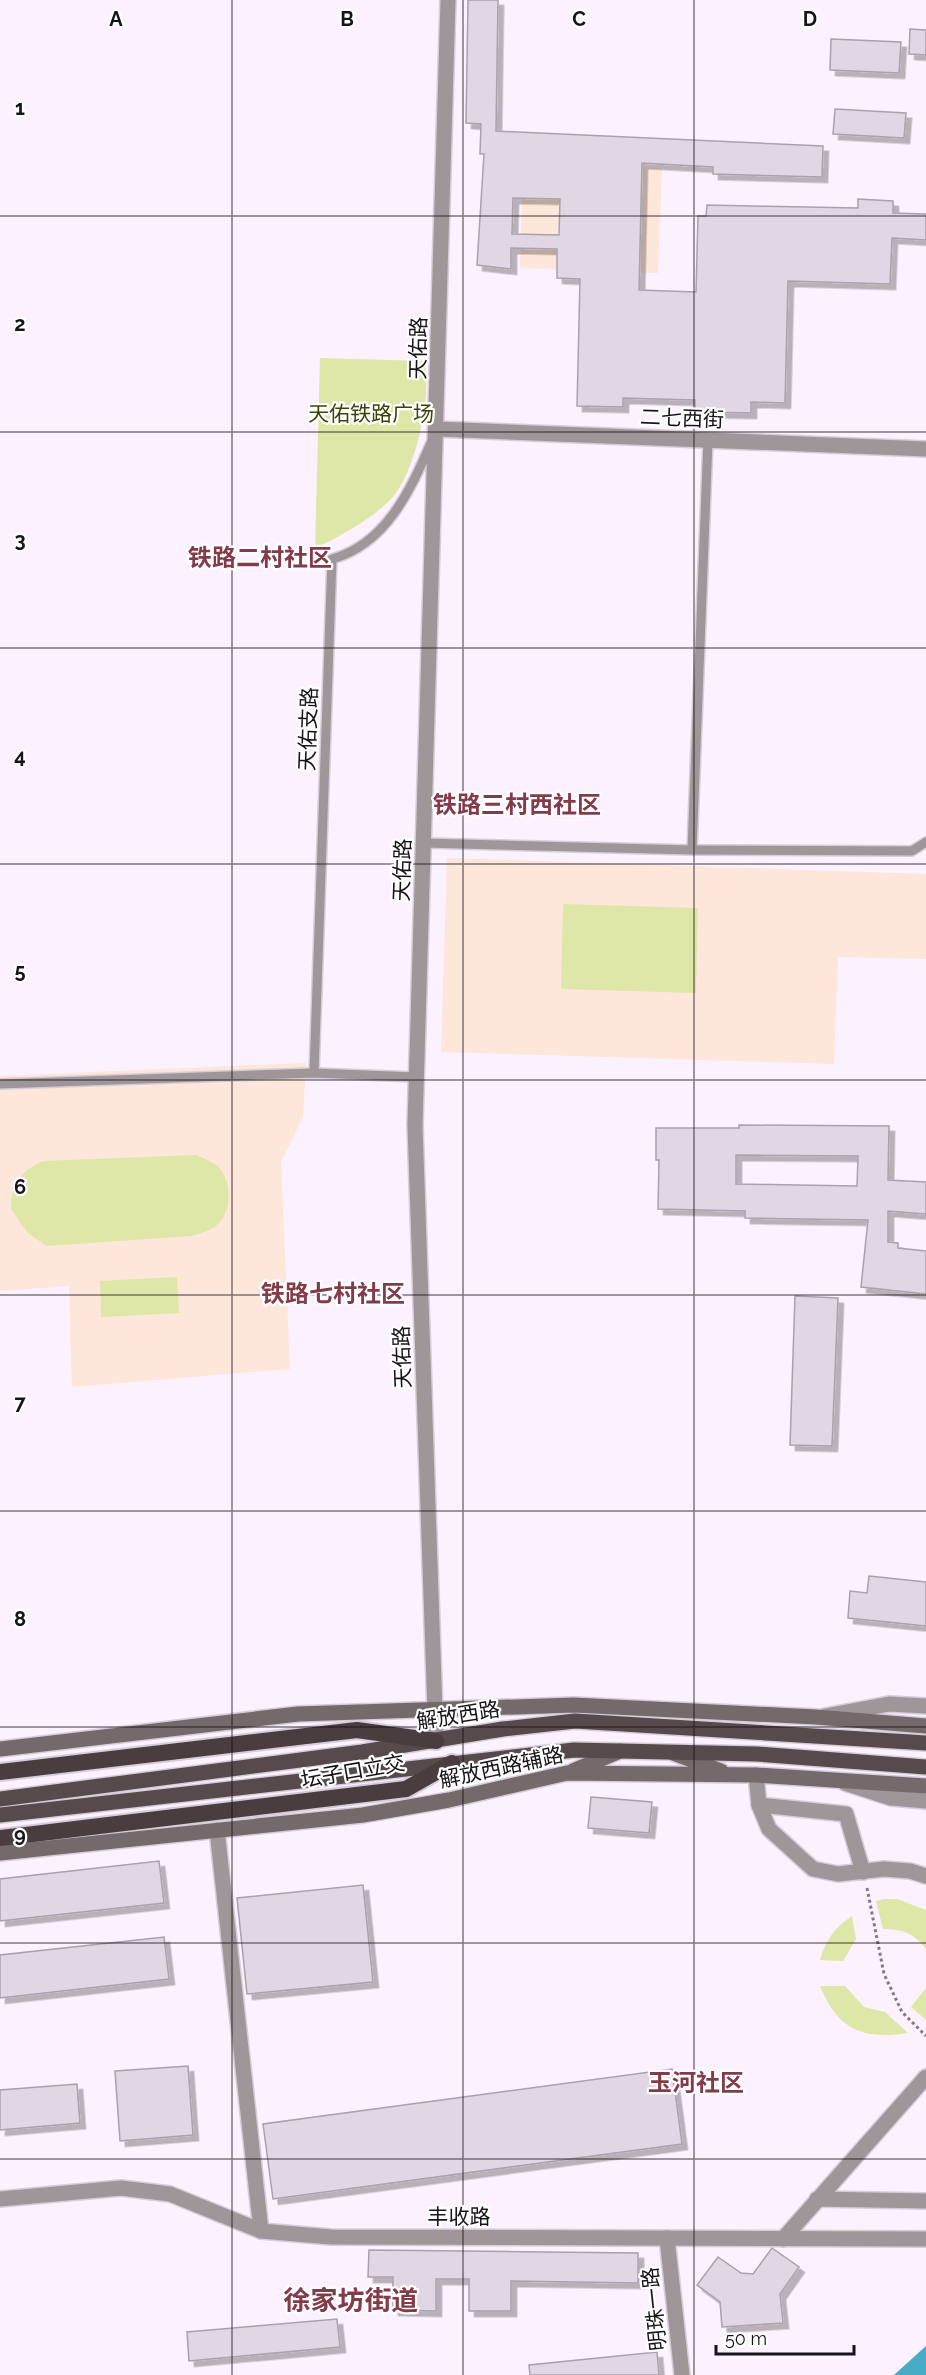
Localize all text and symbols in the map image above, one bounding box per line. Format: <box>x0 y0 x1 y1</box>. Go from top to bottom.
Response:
text: A <box>109 7 123 31</box>
text: B <box>340 7 354 31</box>
text: C <box>572 7 586 31</box>
text: D <box>803 7 817 31</box>
text: 1 <box>15 96 25 120</box>
text: 2 <box>14 312 26 336</box>
street label: 天佑路 <box>405 316 431 380</box>
park label: 天佑铁路广场 <box>308 401 434 426</box>
street label: 二七西街 <box>640 404 724 432</box>
text: 3 <box>14 528 26 552</box>
district label: 铁路二村社区 <box>188 543 332 572</box>
street label: 天佑支路 <box>294 687 322 771</box>
text: 4 <box>14 744 26 768</box>
district label: 铁路三村西社区 <box>433 790 601 819</box>
street label: 天佑路 <box>388 838 416 902</box>
text: 5 <box>14 959 26 983</box>
text: 6 <box>14 1175 26 1199</box>
district label: 铁路七村社区 <box>261 1279 405 1308</box>
street label: 天佑路 <box>388 1325 416 1389</box>
text: 7 <box>14 1391 26 1415</box>
text: 8 <box>14 1607 26 1631</box>
street label: 解放西路 <box>415 1696 501 1734</box>
street label: 解放西路辅路 <box>437 1742 565 1792</box>
street label: 坛子口立交 <box>299 1750 407 1792</box>
text: 9 <box>14 1823 26 1847</box>
district label: 玉河社区 <box>648 2068 744 2097</box>
street label: 丰收路 <box>428 2204 491 2229</box>
street label: 明珠一路 <box>637 2266 671 2352</box>
district label: 徐家坊街道 <box>284 2285 419 2316</box>
scale bar <box>716 2318 854 2356</box>
text: 50 m <box>725 2328 767 2349</box>

